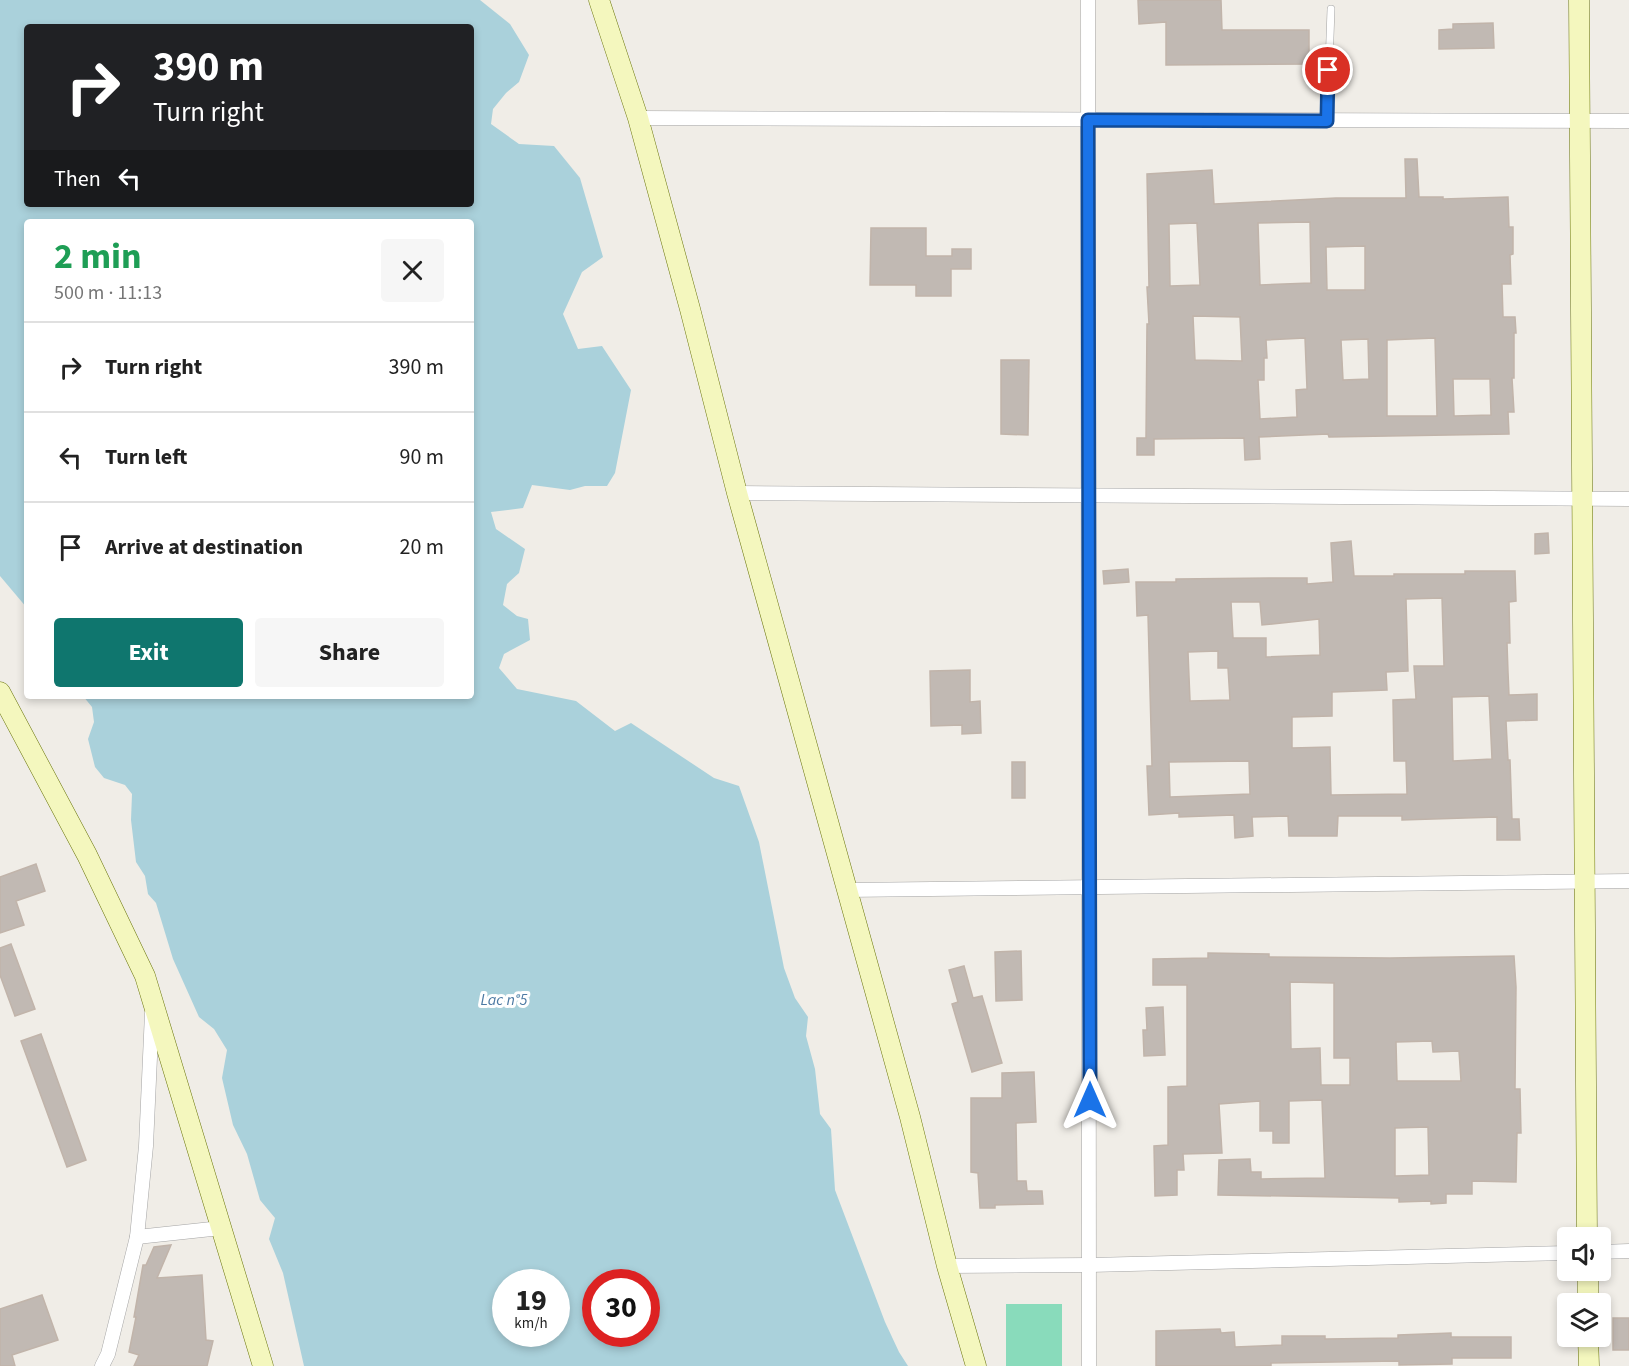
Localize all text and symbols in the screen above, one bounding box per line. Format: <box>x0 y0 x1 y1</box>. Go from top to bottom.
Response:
text: 390 m <box>153 37 264 97</box>
pin <box>1302 44 1353 95</box>
icon: right <box>54 48 132 126</box>
icon: arrive <box>1311 53 1344 86</box>
text: Turn right <box>153 93 264 132</box>
icon: left <box>113 162 146 195</box>
text: Then <box>54 163 101 195</box>
text: 2 min <box>54 231 142 282</box>
button: close <box>381 239 444 302</box>
text: 500 m · 11:13 <box>54 279 162 307</box>
icon: right <box>54 351 87 384</box>
text: Turn right <box>105 351 202 383</box>
text: 390 m <box>389 351 444 383</box>
icon: left <box>54 441 87 474</box>
text: Turn left <box>105 441 187 473</box>
text: 90 m <box>399 441 444 473</box>
icon: arrive <box>54 531 87 564</box>
text: Arrive at destination <box>105 531 303 563</box>
text: 20 m <box>399 531 444 563</box>
button: Exit <box>54 618 243 687</box>
button: Share <box>255 618 444 687</box>
water label: Lac n°5 <box>481 989 528 1011</box>
position arrow <box>1058 1068 1122 1132</box>
map controls <box>1557 1227 1611 1347</box>
button: sound <box>1557 1227 1611 1281</box>
speed limit sign: 30 <box>582 1269 660 1347</box>
text: 19 <box>515 1279 547 1322</box>
button: layers <box>1557 1293 1611 1347</box>
text: km/h <box>514 1313 548 1334</box>

